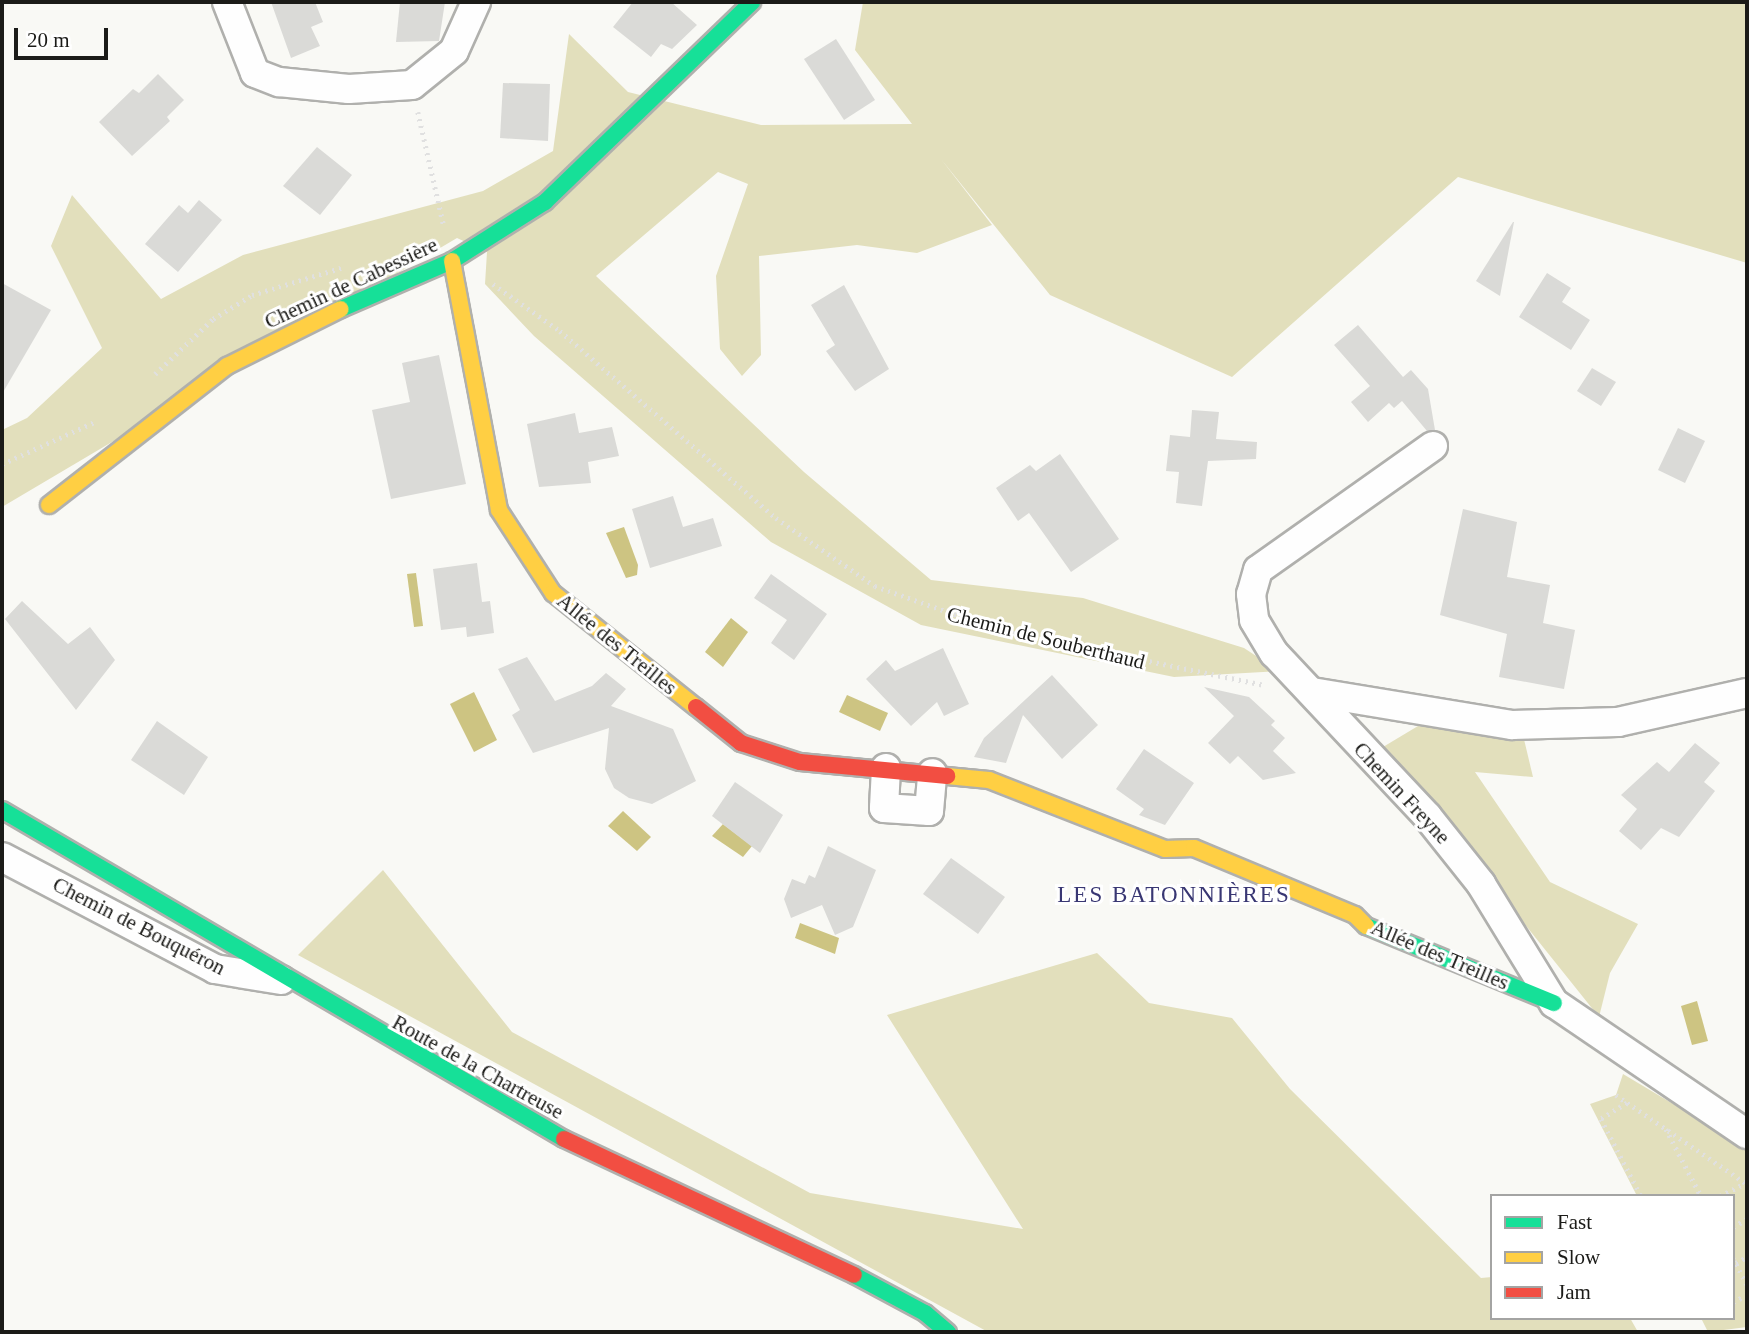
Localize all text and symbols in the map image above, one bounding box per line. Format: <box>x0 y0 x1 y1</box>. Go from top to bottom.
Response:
scale bar <box>18 14 112 58</box>
text: 20 m <box>27 28 70 52</box>
street label: Chemin de Cabessière <box>261 232 441 334</box>
street label: Allée des Treilles <box>552 588 682 700</box>
street label: Chemin de Souberthaud <box>944 601 1148 675</box>
street label: Chemin Freyne <box>1348 737 1456 849</box>
street label: Chemin de Bouquéron <box>49 872 229 980</box>
district label: LES BATONNIÈRES <box>1059 881 1289 909</box>
street label: Allée des Treilles <box>1367 915 1513 995</box>
street label: Route de la Chartreuse <box>388 1009 568 1125</box>
legend <box>1490 1194 1735 1320</box>
text: Fast <box>1557 1210 1592 1234</box>
text: Slow <box>1557 1245 1600 1269</box>
text: Jam <box>1557 1280 1591 1304</box>

